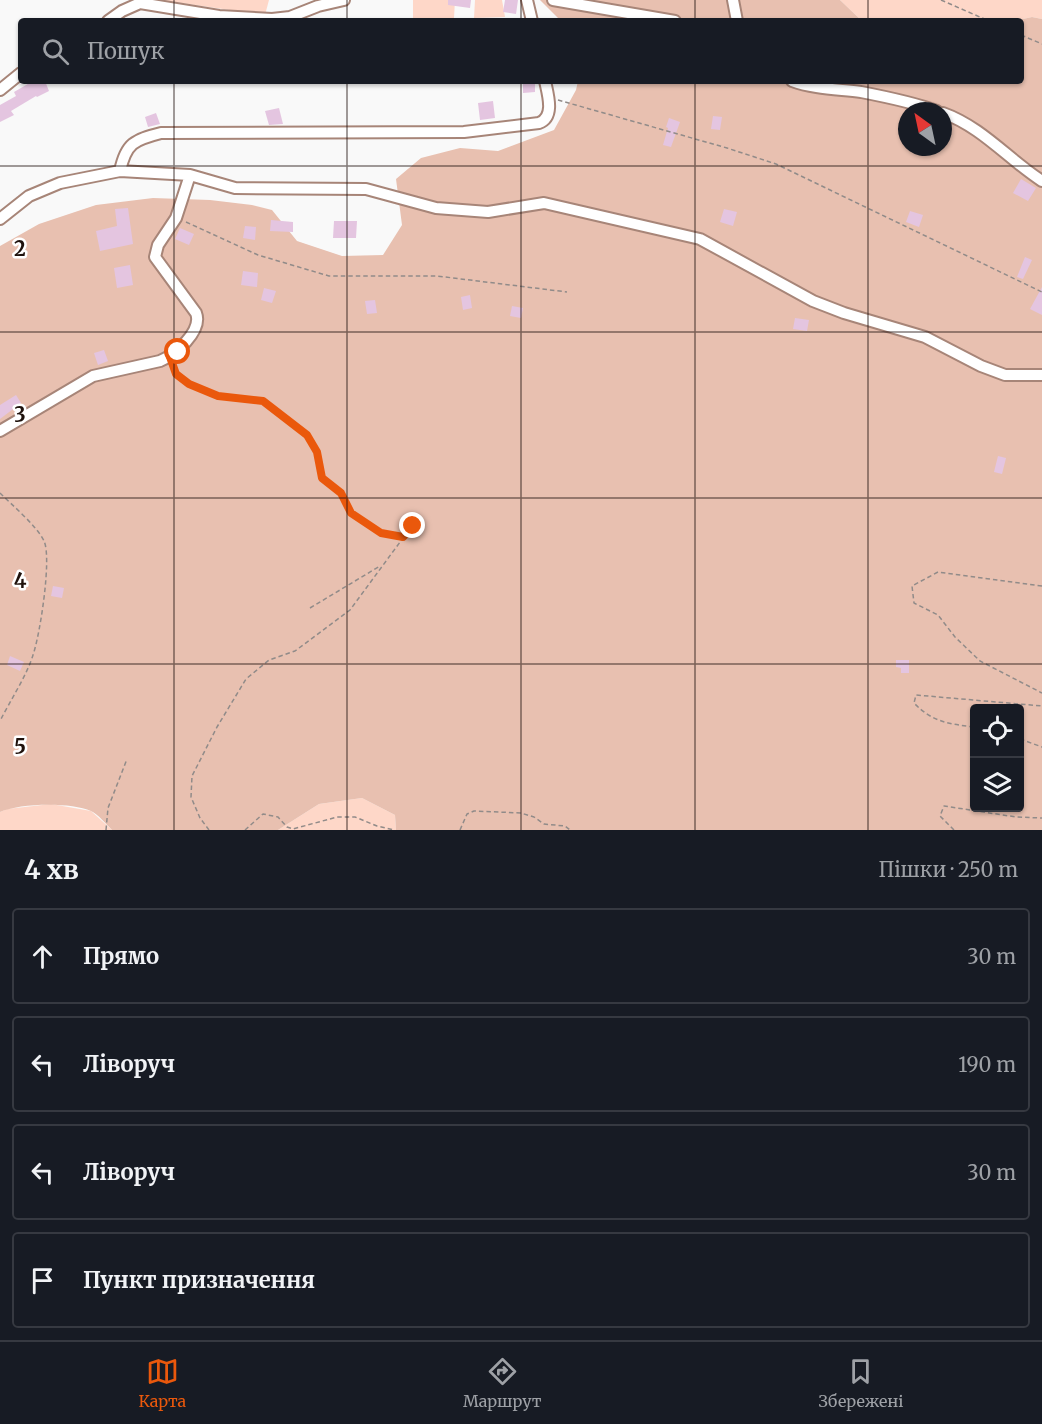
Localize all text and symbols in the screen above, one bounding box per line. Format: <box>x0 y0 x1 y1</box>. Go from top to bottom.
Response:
search box <box>18 18 1024 84</box>
icon: search <box>39 35 72 68</box>
text: Пошук <box>87 37 164 65</box>
north arrow <box>898 102 952 156</box>
text: 2 <box>14 236 26 261</box>
route start <box>164 338 190 364</box>
text: 3 <box>14 402 26 427</box>
route end <box>399 512 425 538</box>
text: 4 <box>14 568 27 593</box>
map controls <box>970 704 1024 812</box>
button: locate <box>970 704 1024 758</box>
text: 5 <box>14 734 26 759</box>
button: layers <box>970 758 1024 812</box>
text: 4 хв <box>24 853 79 886</box>
text: Пішки · 250 m <box>878 857 1018 882</box>
icon: ahead <box>26 940 59 973</box>
text: Прямо <box>83 942 159 970</box>
text: 30 m <box>967 944 1016 969</box>
icon: left <box>26 1048 59 1081</box>
text: Ліворуч <box>83 1050 175 1078</box>
text: 190 m <box>958 1052 1016 1077</box>
icon: left <box>26 1156 59 1189</box>
text: Ліворуч <box>83 1158 175 1186</box>
text: 30 m <box>967 1160 1016 1185</box>
icon: arrive <box>26 1264 59 1297</box>
text: Пункт призначення <box>83 1266 315 1294</box>
tab: Карта <box>138 1355 186 1411</box>
tab: Маршрут <box>463 1355 541 1411</box>
tab: Збережені <box>818 1355 904 1411</box>

